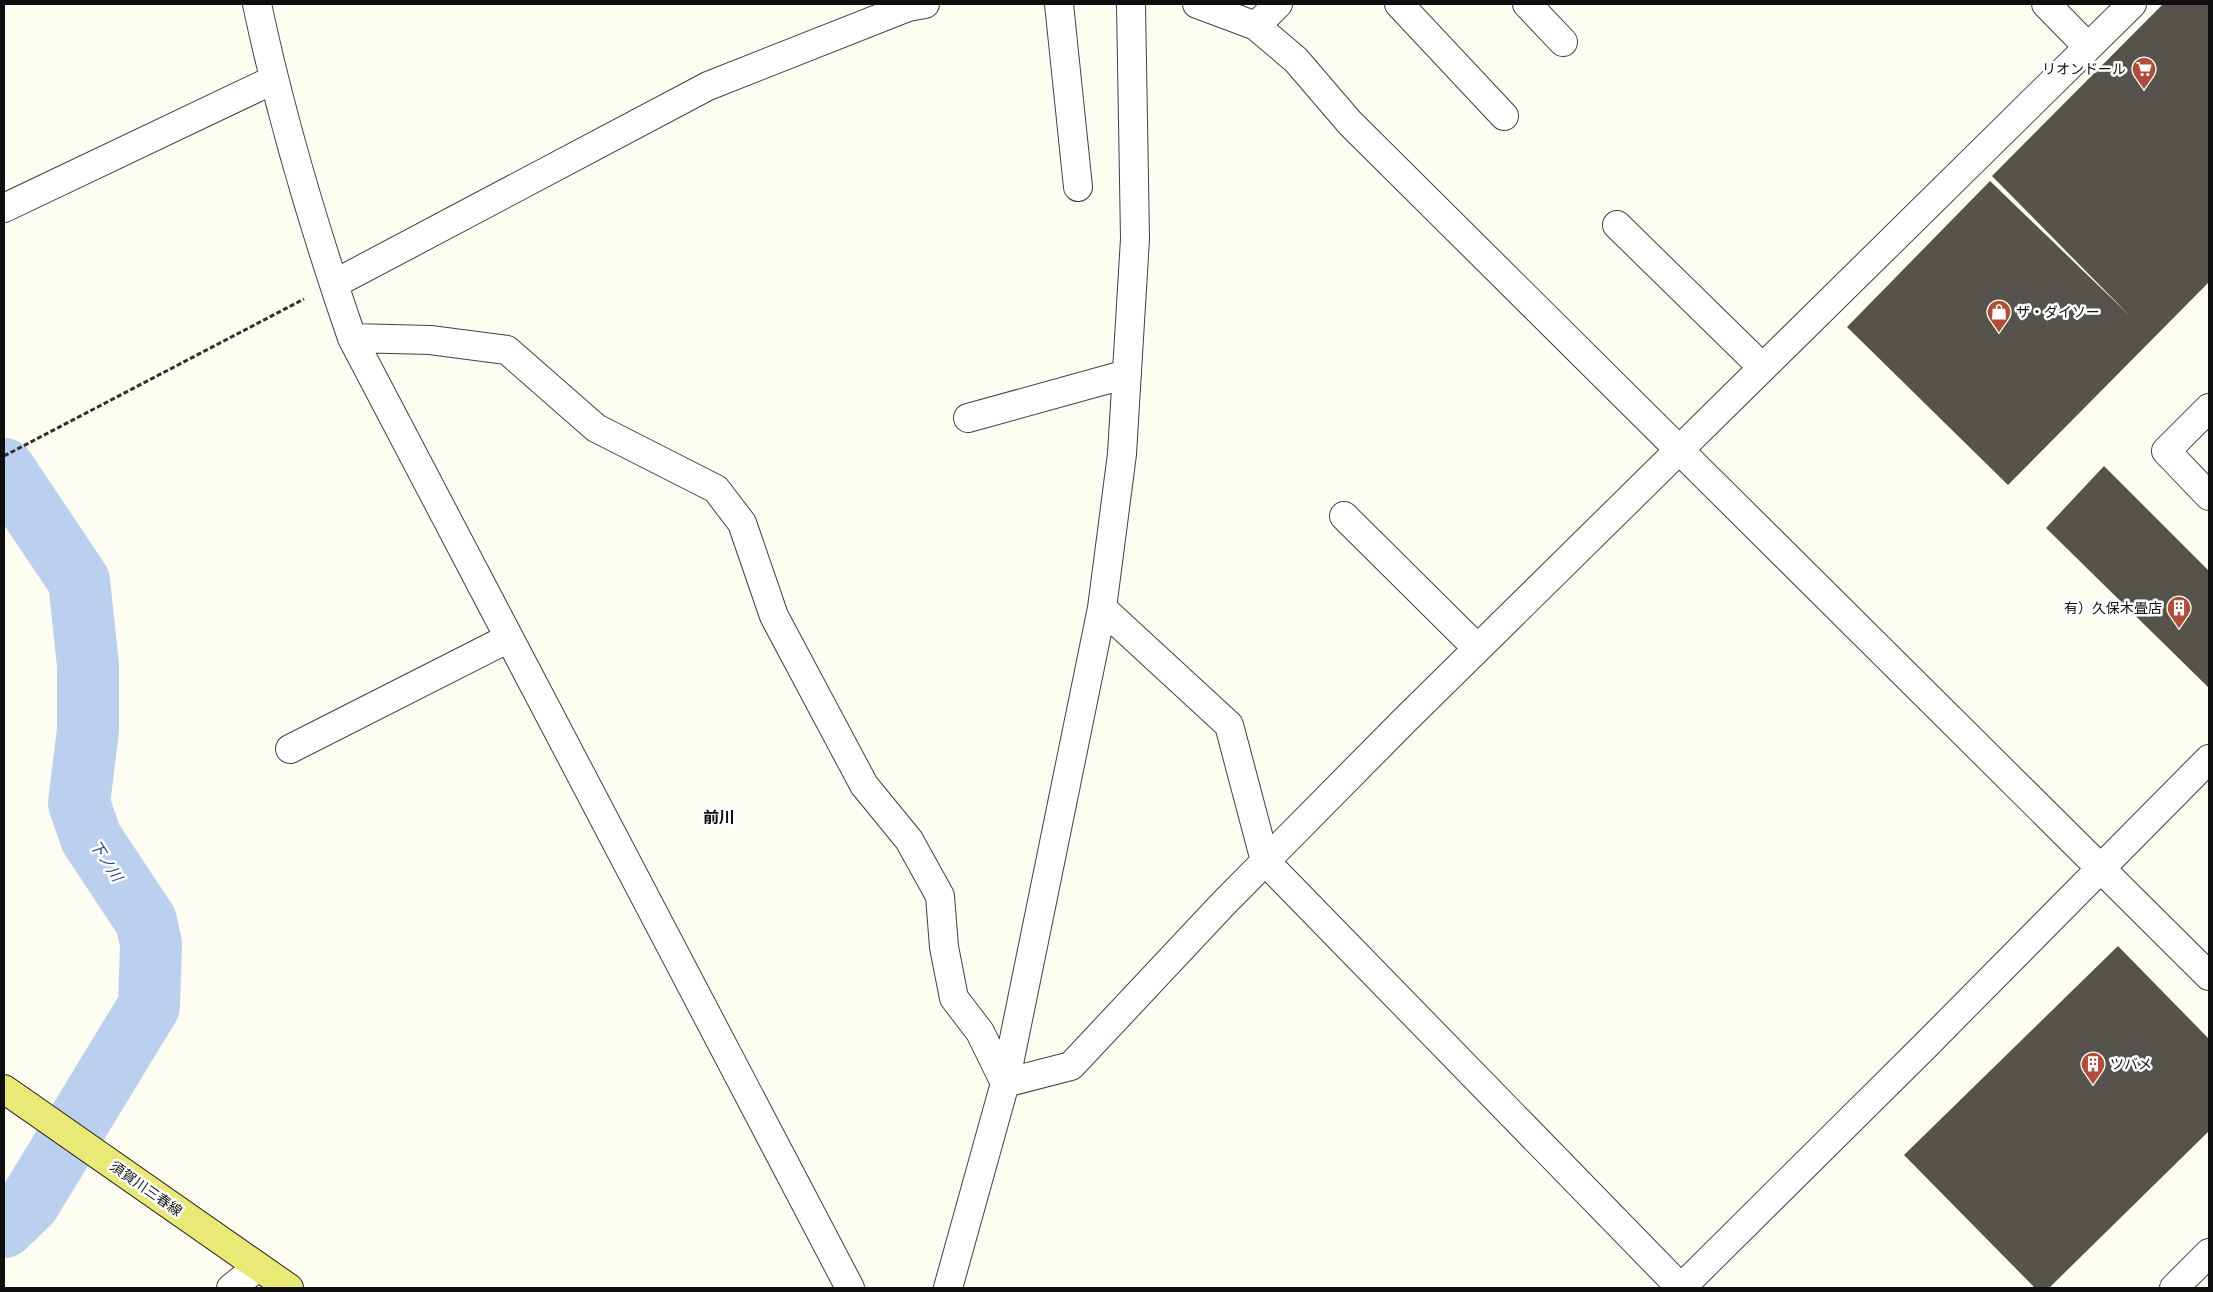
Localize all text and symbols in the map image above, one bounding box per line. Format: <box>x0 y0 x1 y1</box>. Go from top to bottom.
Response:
supermarket icon: リオンドール <box>2131 56 2157 90</box>
place label: リオンドール <box>2042 61 2126 78</box>
shop icon: ザ・ダイソー <box>1986 299 2012 333</box>
place label: ザ・ダイソー <box>2016 304 2100 321</box>
building icon: 有）久保木畳店 <box>2166 595 2192 629</box>
place label: 有）久保木畳店 <box>2064 600 2162 617</box>
district label: 前川 <box>703 808 735 827</box>
water label: 下ノ川 <box>86 837 127 886</box>
building icon: ツバメ <box>2080 1051 2106 1085</box>
place label: ツバメ <box>2110 1056 2152 1073</box>
street label: 須賀川三春線 <box>107 1158 185 1220</box>

